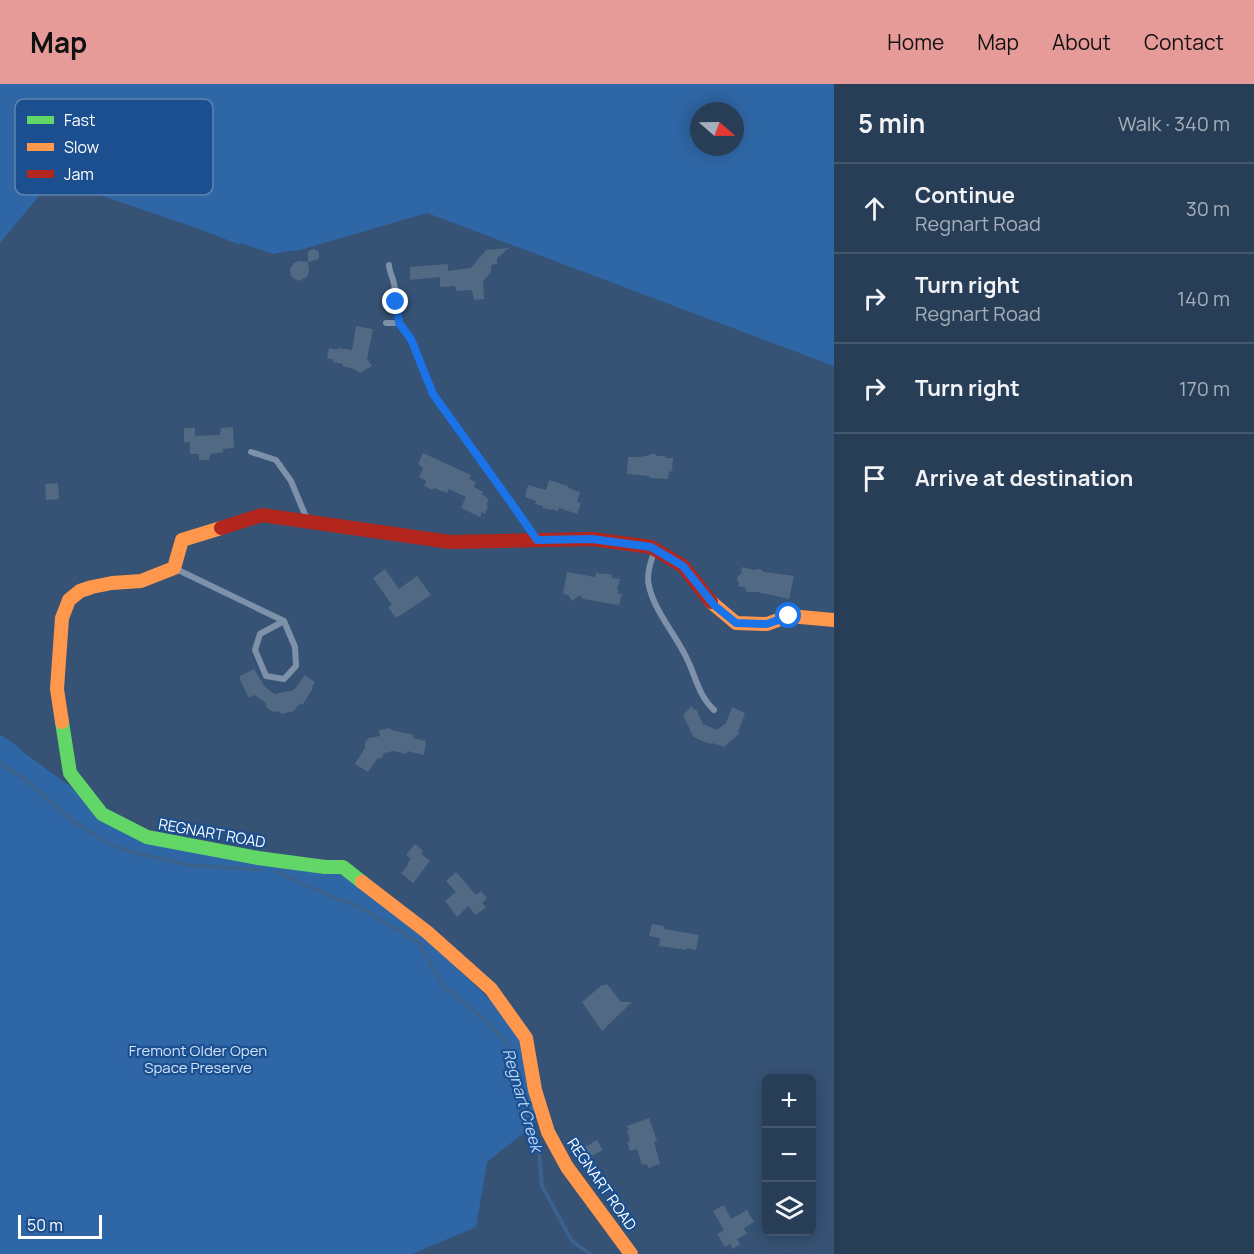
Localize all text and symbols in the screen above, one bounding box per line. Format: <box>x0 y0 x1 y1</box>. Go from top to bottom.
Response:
text: Map <box>30 23 87 61</box>
text: Home <box>887 28 944 56</box>
text: Map <box>977 28 1019 56</box>
text: About <box>1052 28 1111 56</box>
text: Contact <box>1144 28 1224 56</box>
legend <box>15 99 213 195</box>
north arrow <box>690 102 744 156</box>
text: 5 min <box>858 105 925 141</box>
text: Fast <box>64 109 95 131</box>
text: Walk · 340 m <box>1118 110 1230 137</box>
text: Slow <box>64 136 99 158</box>
text: Jam <box>64 163 94 185</box>
text: Continue <box>915 180 1015 210</box>
icon: ahead <box>858 192 891 225</box>
text: 30 m <box>1186 195 1230 222</box>
text: Regnart Road <box>915 210 1041 237</box>
text: Turn right <box>915 270 1020 300</box>
icon: right <box>858 282 891 315</box>
text: 140 m <box>1177 285 1230 312</box>
route end <box>382 288 408 314</box>
text: Regnart Road <box>915 300 1041 327</box>
icon: right <box>858 372 891 405</box>
text: Turn right <box>915 373 1020 403</box>
text: 170 m <box>1179 375 1230 402</box>
icon: arrive <box>858 462 891 495</box>
text: Arrive at destination <box>915 463 1133 493</box>
route start <box>775 602 801 628</box>
street label: REGNART ROAD <box>157 813 267 853</box>
park label: Fremont Older Open Space Preserve <box>129 1040 267 1078</box>
water label: Regnart Creek <box>498 1046 549 1156</box>
map controls <box>762 1074 816 1236</box>
button: + <box>762 1074 816 1128</box>
button: − <box>762 1128 816 1182</box>
street label: REGNART ROAD <box>562 1134 642 1234</box>
button: layers <box>762 1182 816 1236</box>
scale bar <box>18 1212 102 1240</box>
text: 50 m <box>27 1214 63 1236</box>

